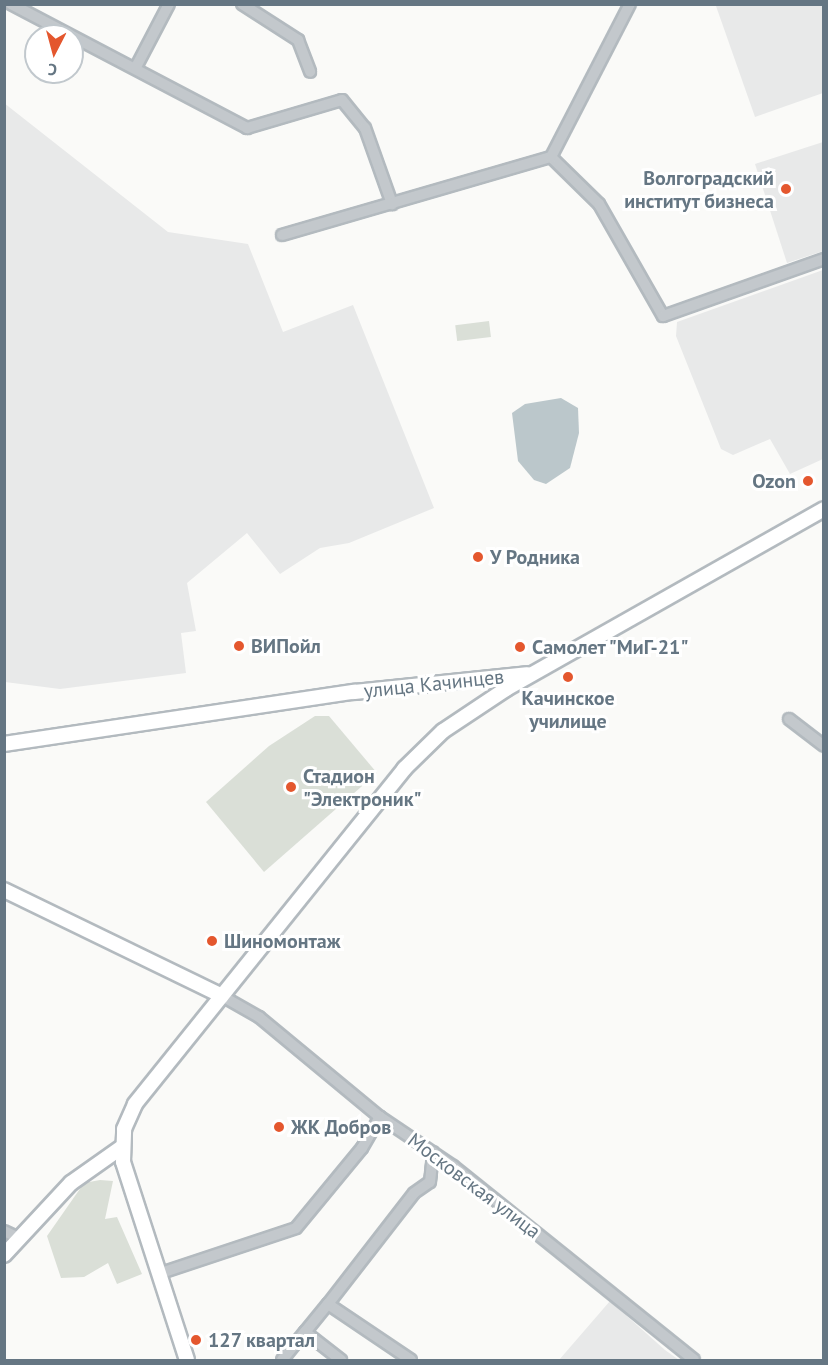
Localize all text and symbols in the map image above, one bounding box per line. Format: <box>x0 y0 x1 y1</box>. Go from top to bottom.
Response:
north arrow <box>24 24 84 84</box>
text: С <box>47 60 58 80</box>
place label: Волгоградский институт бизнеса <box>623 166 774 213</box>
marker: Волгоградский институт бизнеса <box>779 182 793 196</box>
place label: Ozon <box>752 469 796 493</box>
marker: Ozon <box>801 474 815 488</box>
place label: У Родника <box>490 545 581 569</box>
marker: У Родника <box>471 550 485 564</box>
place label: ВИПойл <box>251 634 321 658</box>
place label: Самолет "МиГ-21" <box>532 635 691 659</box>
marker: ВИПойл <box>232 639 246 653</box>
marker: Самолет "МиГ-21" <box>513 640 527 654</box>
street label: улица Качинцев <box>363 665 505 703</box>
marker: Качинское училище <box>561 670 575 684</box>
place label: Качинское училище <box>521 686 615 733</box>
place label: Стадион "Электроник" <box>303 764 421 811</box>
marker: Стадион "Электроник" <box>284 780 298 794</box>
place label: Шиномонтаж <box>224 929 341 953</box>
marker: Шиномонтаж <box>205 934 219 948</box>
place label: ЖК Добров <box>291 1115 392 1139</box>
marker: ЖК Добров <box>272 1120 286 1134</box>
street label: Московская улица <box>403 1128 545 1244</box>
place label: 127 квартал <box>208 1328 316 1352</box>
marker: 127 квартал <box>189 1333 203 1347</box>

